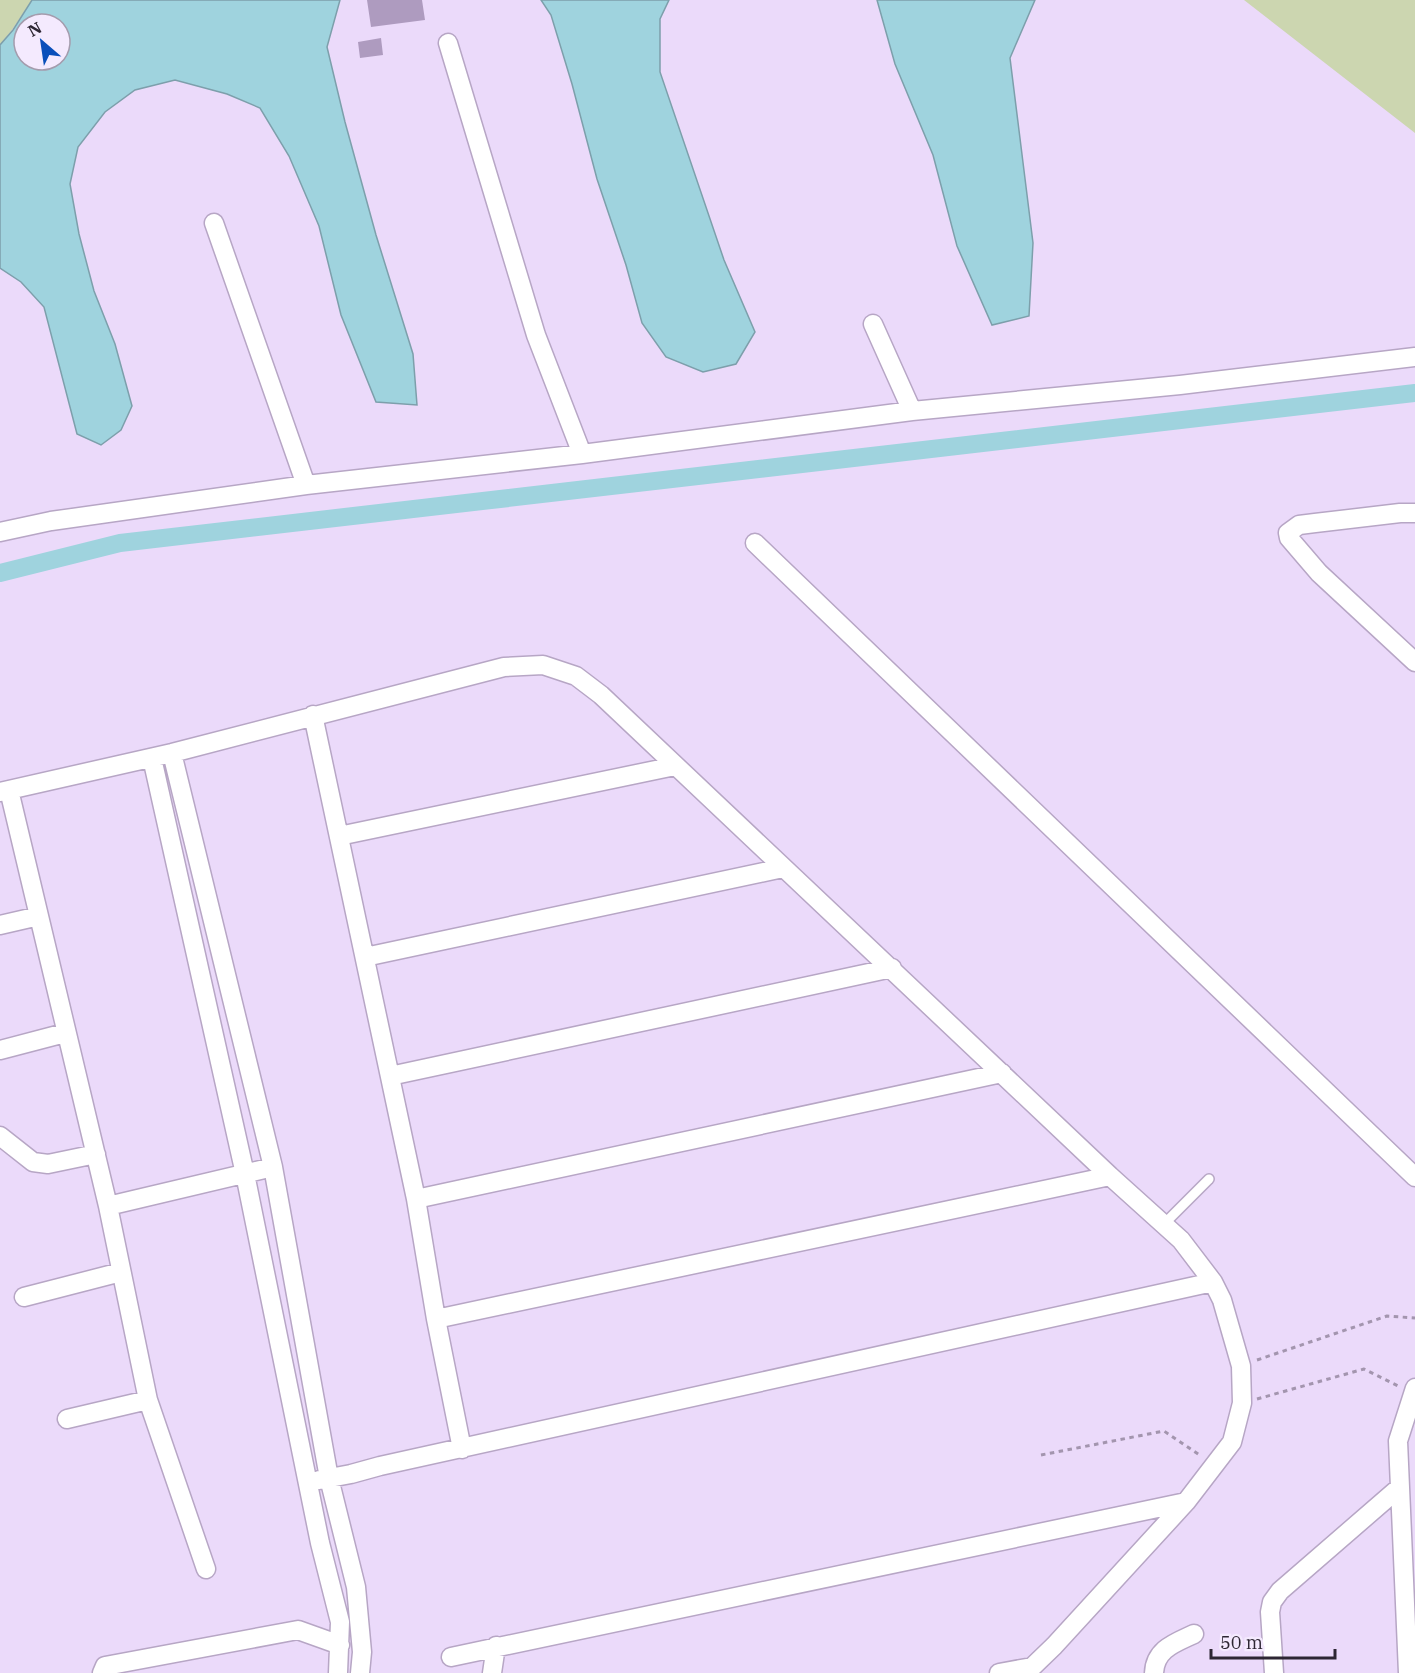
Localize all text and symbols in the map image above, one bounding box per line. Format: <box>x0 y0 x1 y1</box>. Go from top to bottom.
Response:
north arrow <box>12 12 72 72</box>
text: N <box>24 17 45 41</box>
scale bar <box>1211 1622 1336 1660</box>
text: 50 m <box>1220 1631 1263 1654</box>

